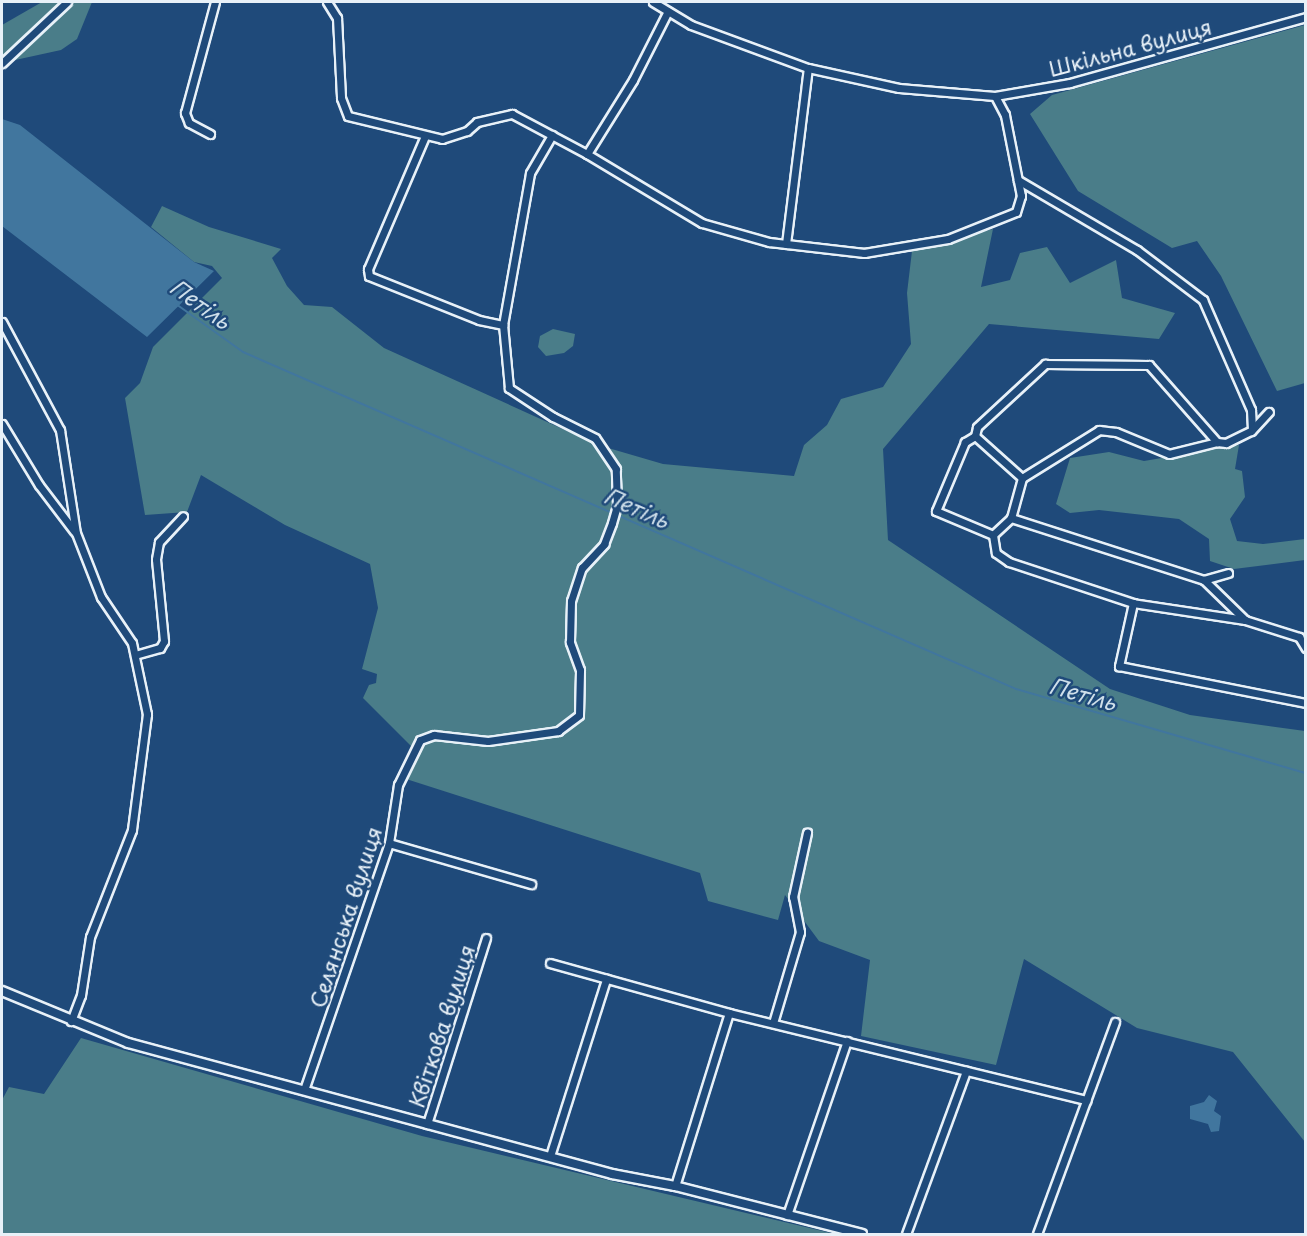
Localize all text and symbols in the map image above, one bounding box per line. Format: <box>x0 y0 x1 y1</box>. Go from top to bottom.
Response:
street label: Шкільна вулиця <box>1045 13 1215 81</box>
water label: Петіль <box>166 272 236 334</box>
water label: Петіль <box>601 481 673 533</box>
water label: Петіль <box>1047 671 1119 715</box>
street label: Селянська вулиця <box>304 823 386 1011</box>
street label: Квіткова вулиця <box>403 941 479 1111</box>

